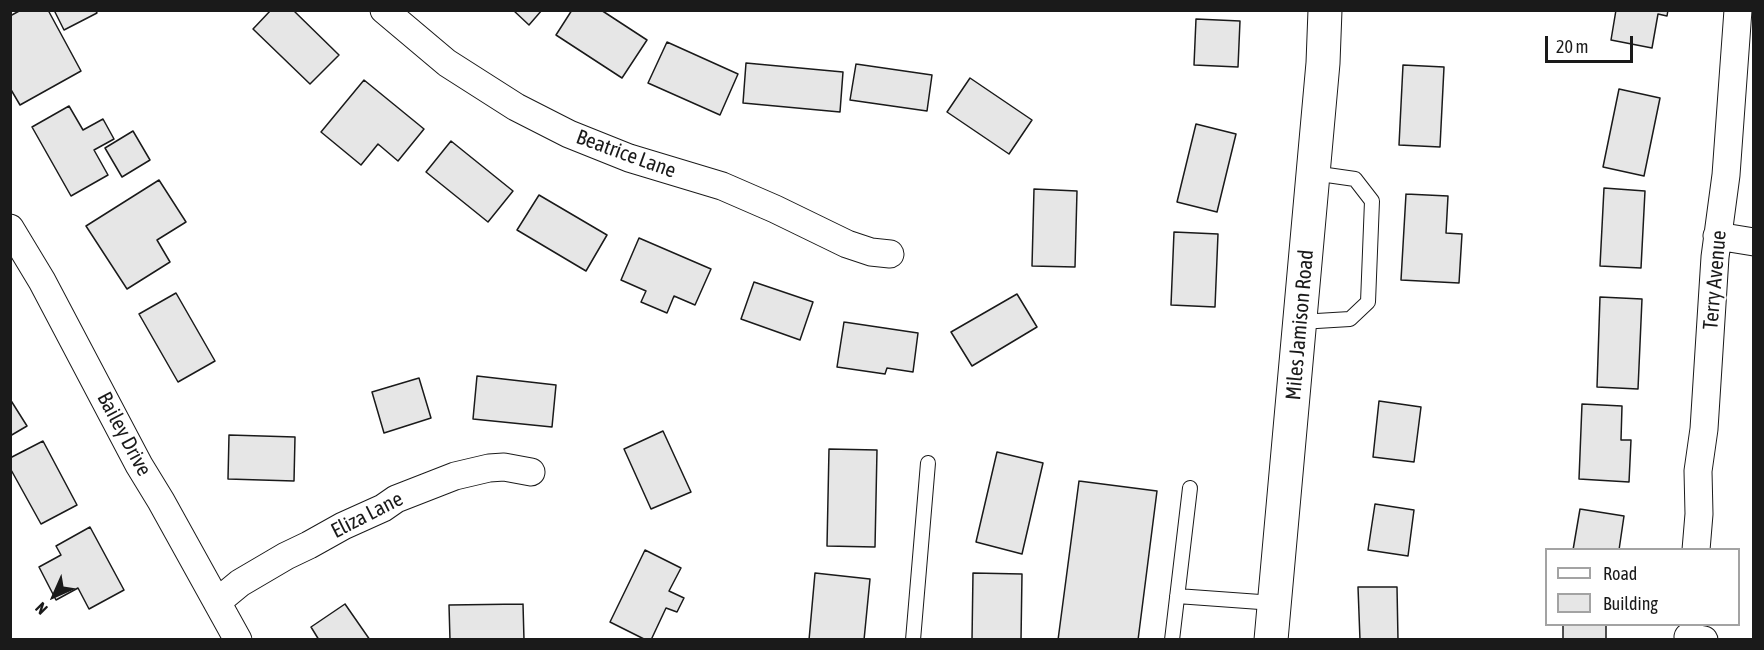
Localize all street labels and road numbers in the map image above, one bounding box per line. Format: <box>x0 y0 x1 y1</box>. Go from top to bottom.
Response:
street label: Beatrice Lane <box>573 124 679 184</box>
street label: Terry Avenue <box>1698 229 1732 331</box>
street label: Miles Jamison Road <box>1281 249 1319 401</box>
street label: Bailey Drive <box>91 388 157 480</box>
street label: Eliza Lane <box>327 486 407 544</box>

